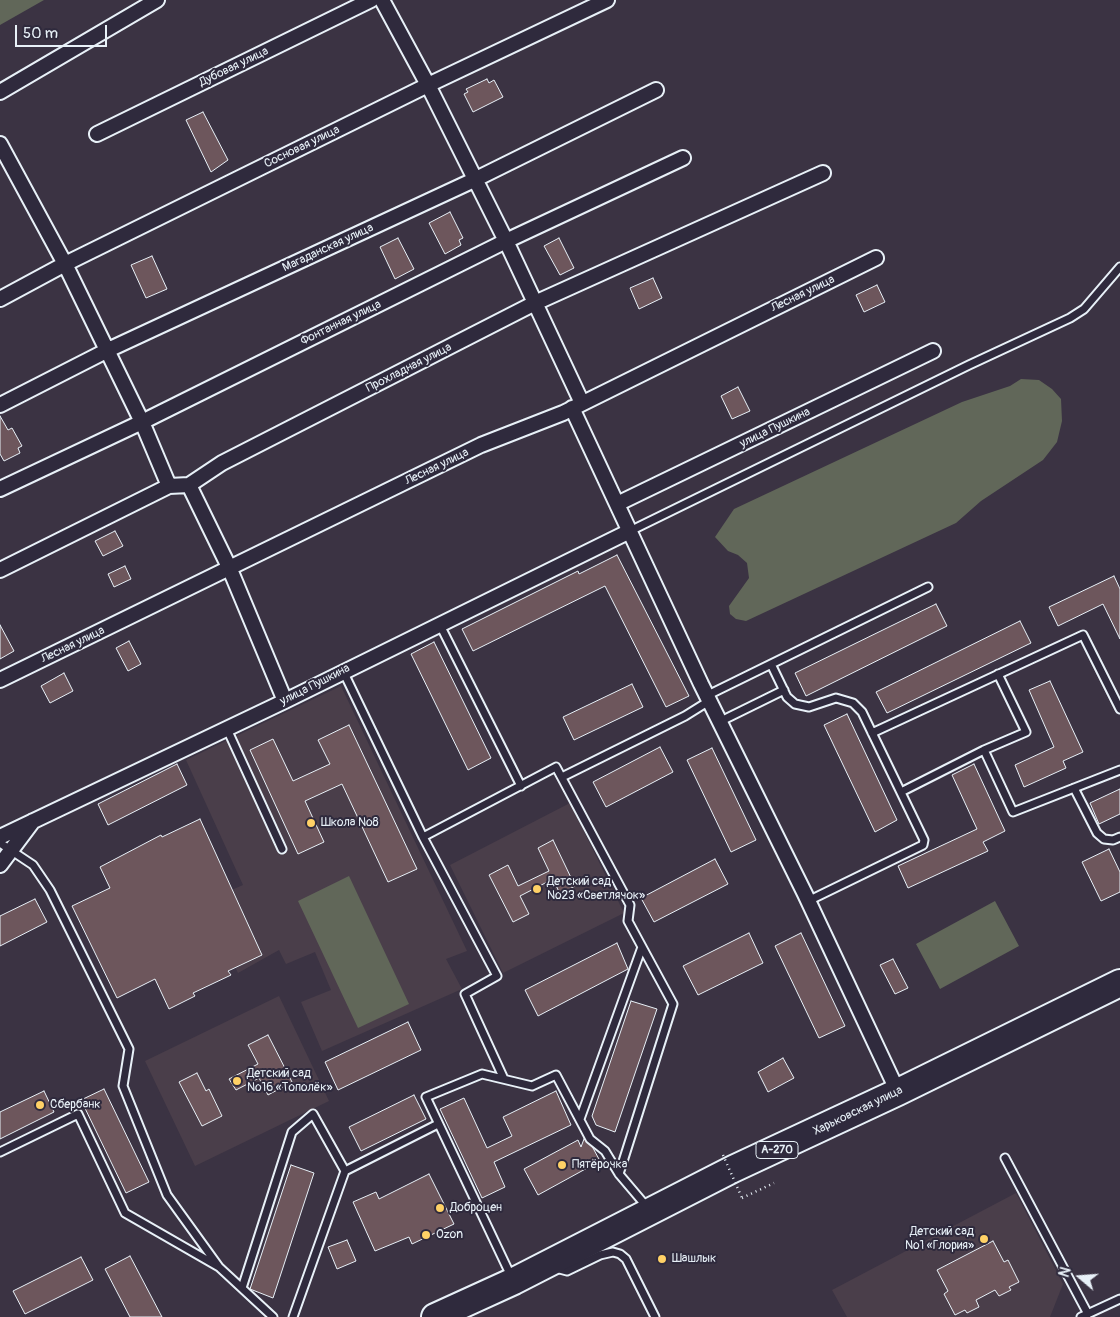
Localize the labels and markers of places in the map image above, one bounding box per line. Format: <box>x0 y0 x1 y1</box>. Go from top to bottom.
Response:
place label: Школа №8 <box>321 816 379 830</box>
marker: Школа №8 <box>305 817 317 829</box>
place label: Детский сад №23 «Светлячок» <box>547 875 645 903</box>
marker: Детский сад №23 «Светлячок» <box>531 883 543 895</box>
place label: Детский сад №16 «Тополёк» <box>247 1067 333 1095</box>
marker: Детский сад №16 «Тополёк» <box>231 1075 243 1087</box>
place label: Сбербанк <box>50 1098 101 1112</box>
marker: Сбербанк <box>34 1099 46 1111</box>
place label: Пятёрочка <box>572 1158 627 1172</box>
marker: Пятёрочка <box>556 1159 568 1171</box>
place label: Доброцен <box>450 1201 502 1215</box>
marker: Доброцен <box>434 1202 446 1214</box>
place label: Детский сад №1 «Глория» <box>905 1225 974 1253</box>
place label: Ozon <box>436 1228 463 1242</box>
marker: Ozon <box>420 1229 432 1241</box>
marker: Детский сад №1 «Глория» <box>978 1233 990 1245</box>
place label: Шашлык <box>672 1252 716 1266</box>
marker: Шашлык <box>656 1253 668 1265</box>

